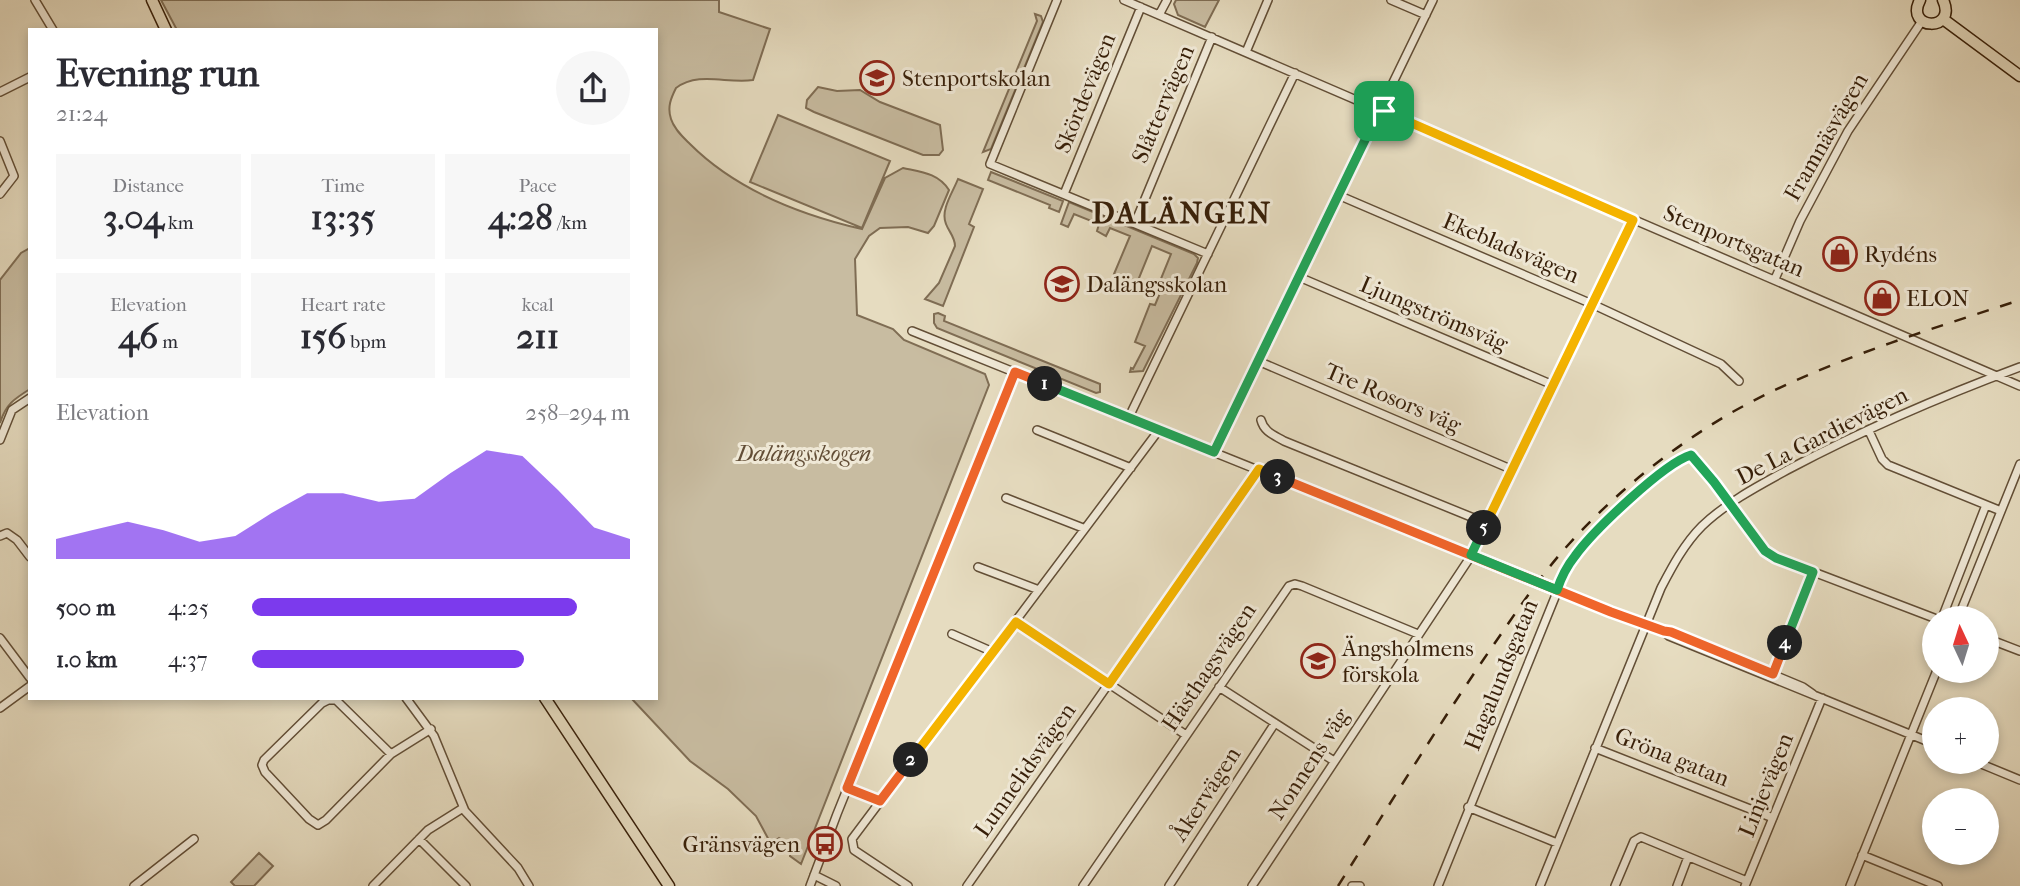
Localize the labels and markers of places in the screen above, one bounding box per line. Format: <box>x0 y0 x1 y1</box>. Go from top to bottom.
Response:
school or university icon: Stenportskolan <box>858 59 896 97</box>
place label: Stenportskolan <box>902 65 1051 92</box>
pin <box>1354 81 1414 141</box>
shop icon: Rydéns <box>1821 235 1859 273</box>
place label: Rydéns <box>1864 241 1937 268</box>
school or university icon: Dalängsskolan <box>1043 265 1081 303</box>
place label: Dalängsskolan <box>1086 271 1228 298</box>
shop icon: ELON <box>1863 279 1901 317</box>
place label: ELON <box>1906 285 1969 312</box>
pin: 1 <box>1028 366 1062 402</box>
pin: 3 <box>1260 460 1296 494</box>
pin: 5 <box>1466 510 1502 546</box>
pin: 4 <box>1768 626 1802 660</box>
place label: Ängsholmens förskola <box>1341 635 1474 688</box>
school or university icon: Ängsholmens förskola <box>1299 642 1337 680</box>
pin: 2 <box>894 742 928 778</box>
bus stop icon: Gränsvägen <box>806 825 844 863</box>
place label: Gränsvägen <box>683 831 801 858</box>

